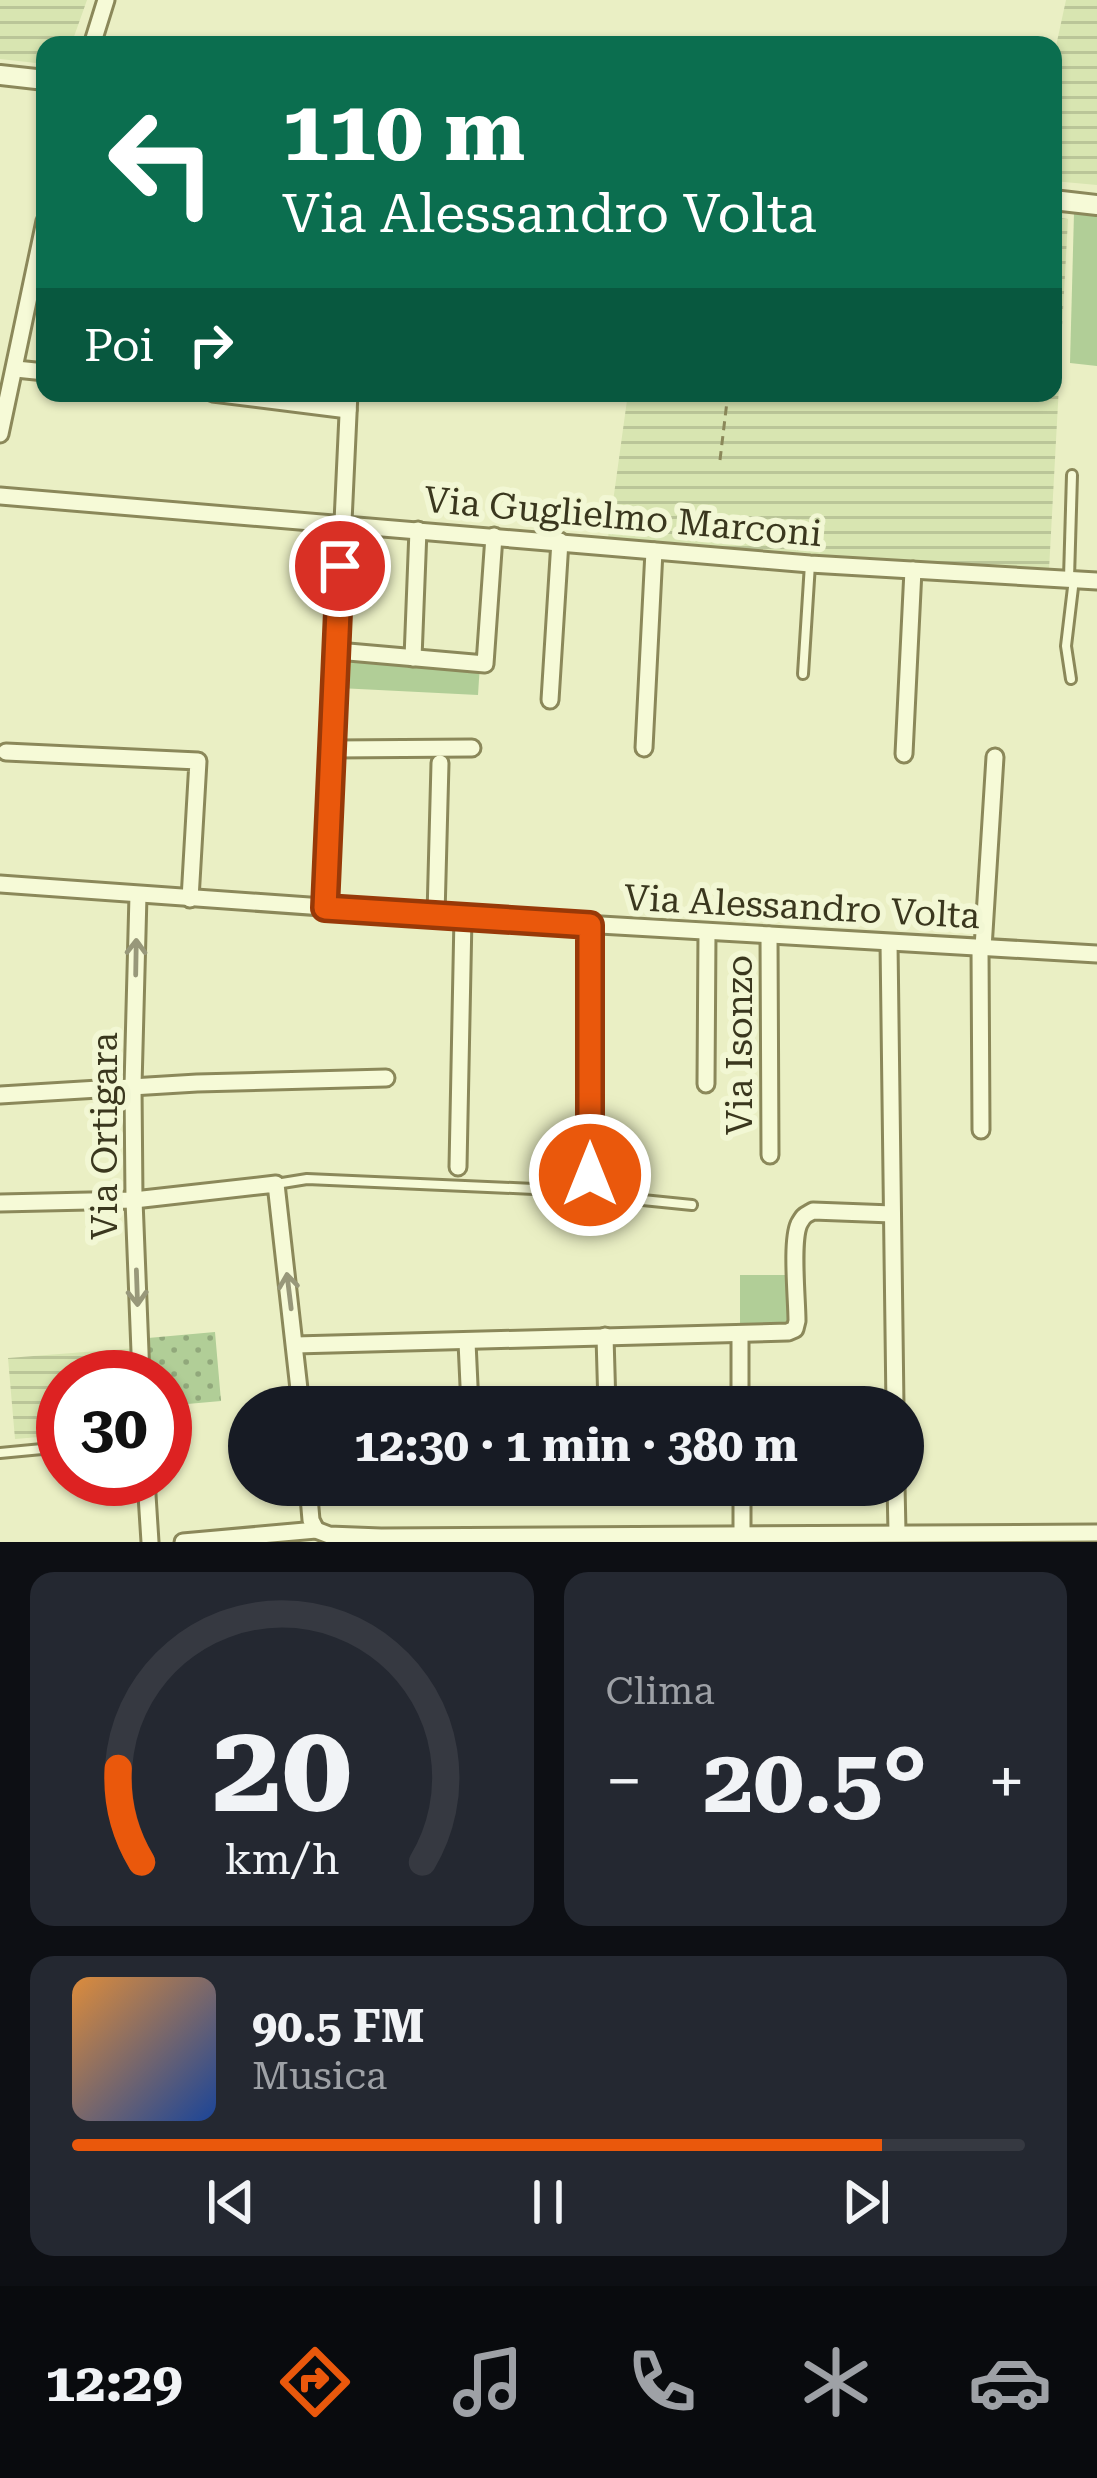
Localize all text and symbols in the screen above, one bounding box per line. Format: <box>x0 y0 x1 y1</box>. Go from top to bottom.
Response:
text: 110 m <box>282 82 525 180</box>
icon: left <box>84 84 240 240</box>
text: Via Alessandro Volta <box>282 182 817 245</box>
icon: right <box>178 312 244 378</box>
text: Poi <box>84 319 154 372</box>
street label: Via Guglielmo Marconi <box>422 479 824 555</box>
pin <box>289 515 391 617</box>
icon: arrive <box>307 533 373 599</box>
street label: Via Alessandro Volta <box>623 877 981 937</box>
one-way arrow <box>125 938 148 977</box>
street label: Via Isonzo <box>719 955 761 1135</box>
street label: Via Ortigara <box>84 1032 126 1240</box>
position arrow <box>527 1112 653 1238</box>
one-way arrow <box>126 1268 149 1307</box>
one-way arrow <box>277 1272 299 1311</box>
speed limit sign: 30 <box>36 1350 192 1506</box>
text: 12:30 · 1 min · 380 m <box>354 1419 798 1472</box>
text: Clima <box>606 1668 715 1714</box>
text: 20 <box>212 1695 352 1841</box>
text: 20.5° <box>703 1729 927 1834</box>
text: − <box>606 1743 642 1820</box>
text: + <box>988 1743 1025 1820</box>
text: km/h <box>224 1834 339 1884</box>
text: 90.5 FM <box>252 2000 424 2053</box>
text: Musica <box>252 2053 387 2099</box>
icon: previous <box>198 2169 264 2235</box>
icon: pause <box>515 2169 581 2235</box>
icon: next <box>833 2169 899 2235</box>
icon: directions <box>273 2340 357 2424</box>
icon: music <box>446 2340 530 2424</box>
icon: phone <box>620 2340 704 2424</box>
icon: climate <box>794 2340 878 2424</box>
icon: car <box>968 2340 1052 2424</box>
text: 12:29 <box>45 2351 183 2414</box>

